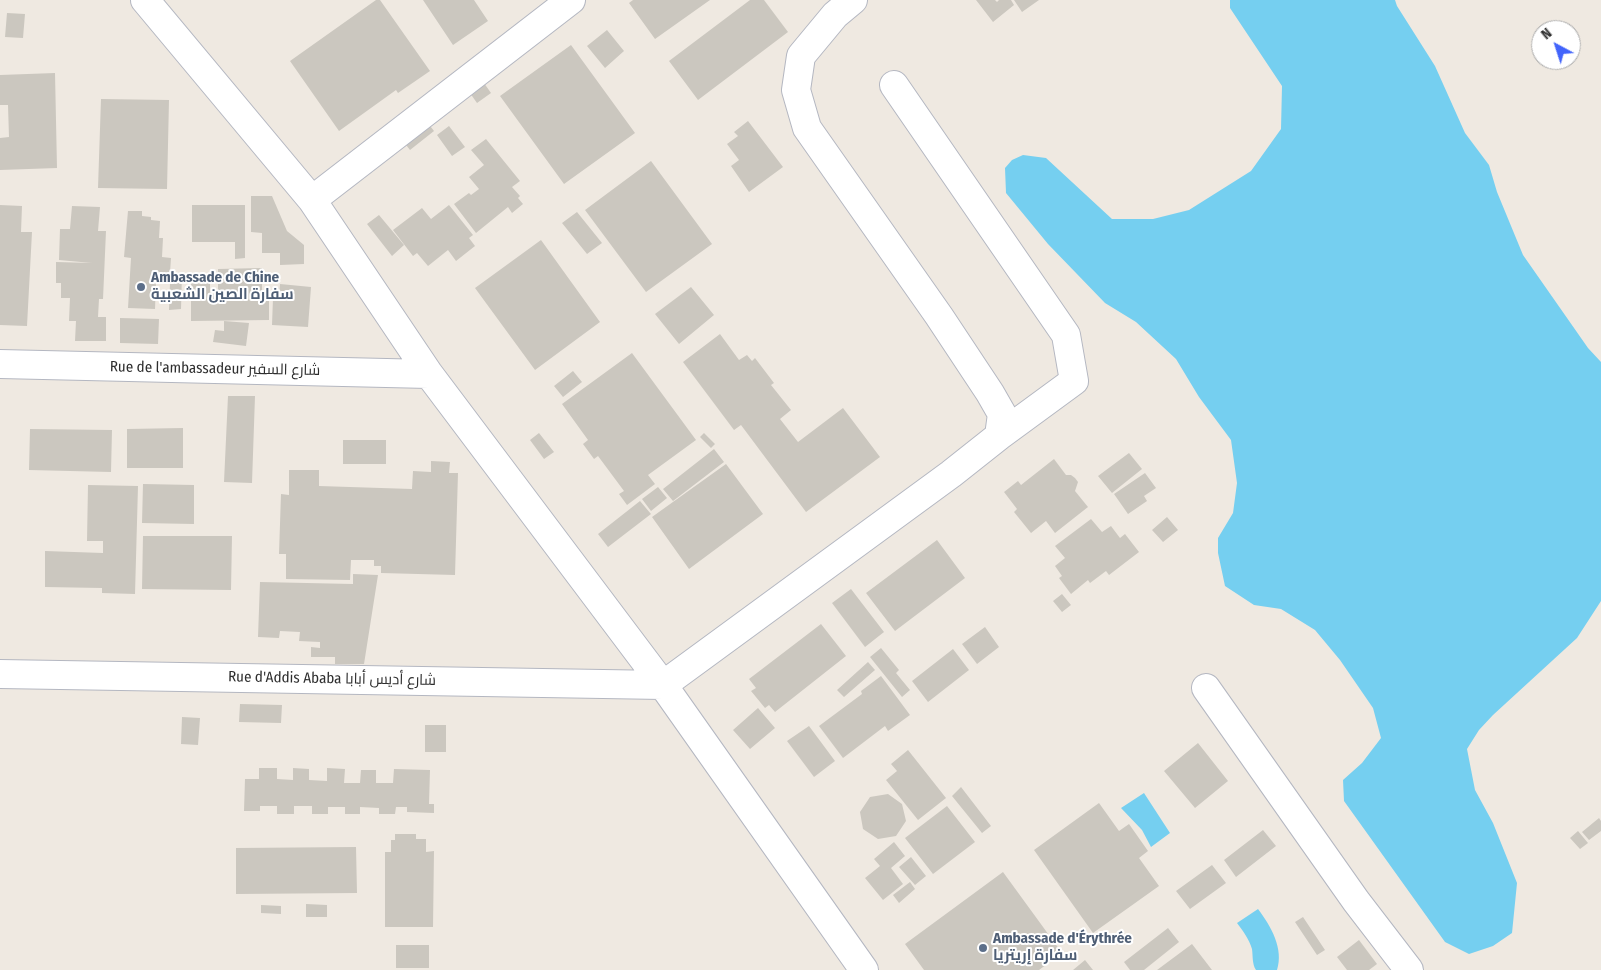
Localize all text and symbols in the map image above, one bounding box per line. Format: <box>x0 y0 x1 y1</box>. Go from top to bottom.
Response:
north arrow <box>1531 20 1581 70</box>
text: N <box>1538 25 1555 43</box>
place label: Ambassade de Chine سفارة الصين الشعبية <box>151 269 294 304</box>
marker: Ambassade de Chine سفارة الصين الشعبية <box>135 281 147 293</box>
street label: Rue de l'ambassadeur شارع السفير <box>110 358 320 380</box>
street label: Rue d'Addis Ababa شارع أديس أبابا <box>228 668 436 690</box>
place label: Ambassade d'Érythrée سفارة إريتريا <box>993 930 1132 965</box>
marker: Ambassade d'Érythrée سفارة إريتريا <box>977 942 989 954</box>

